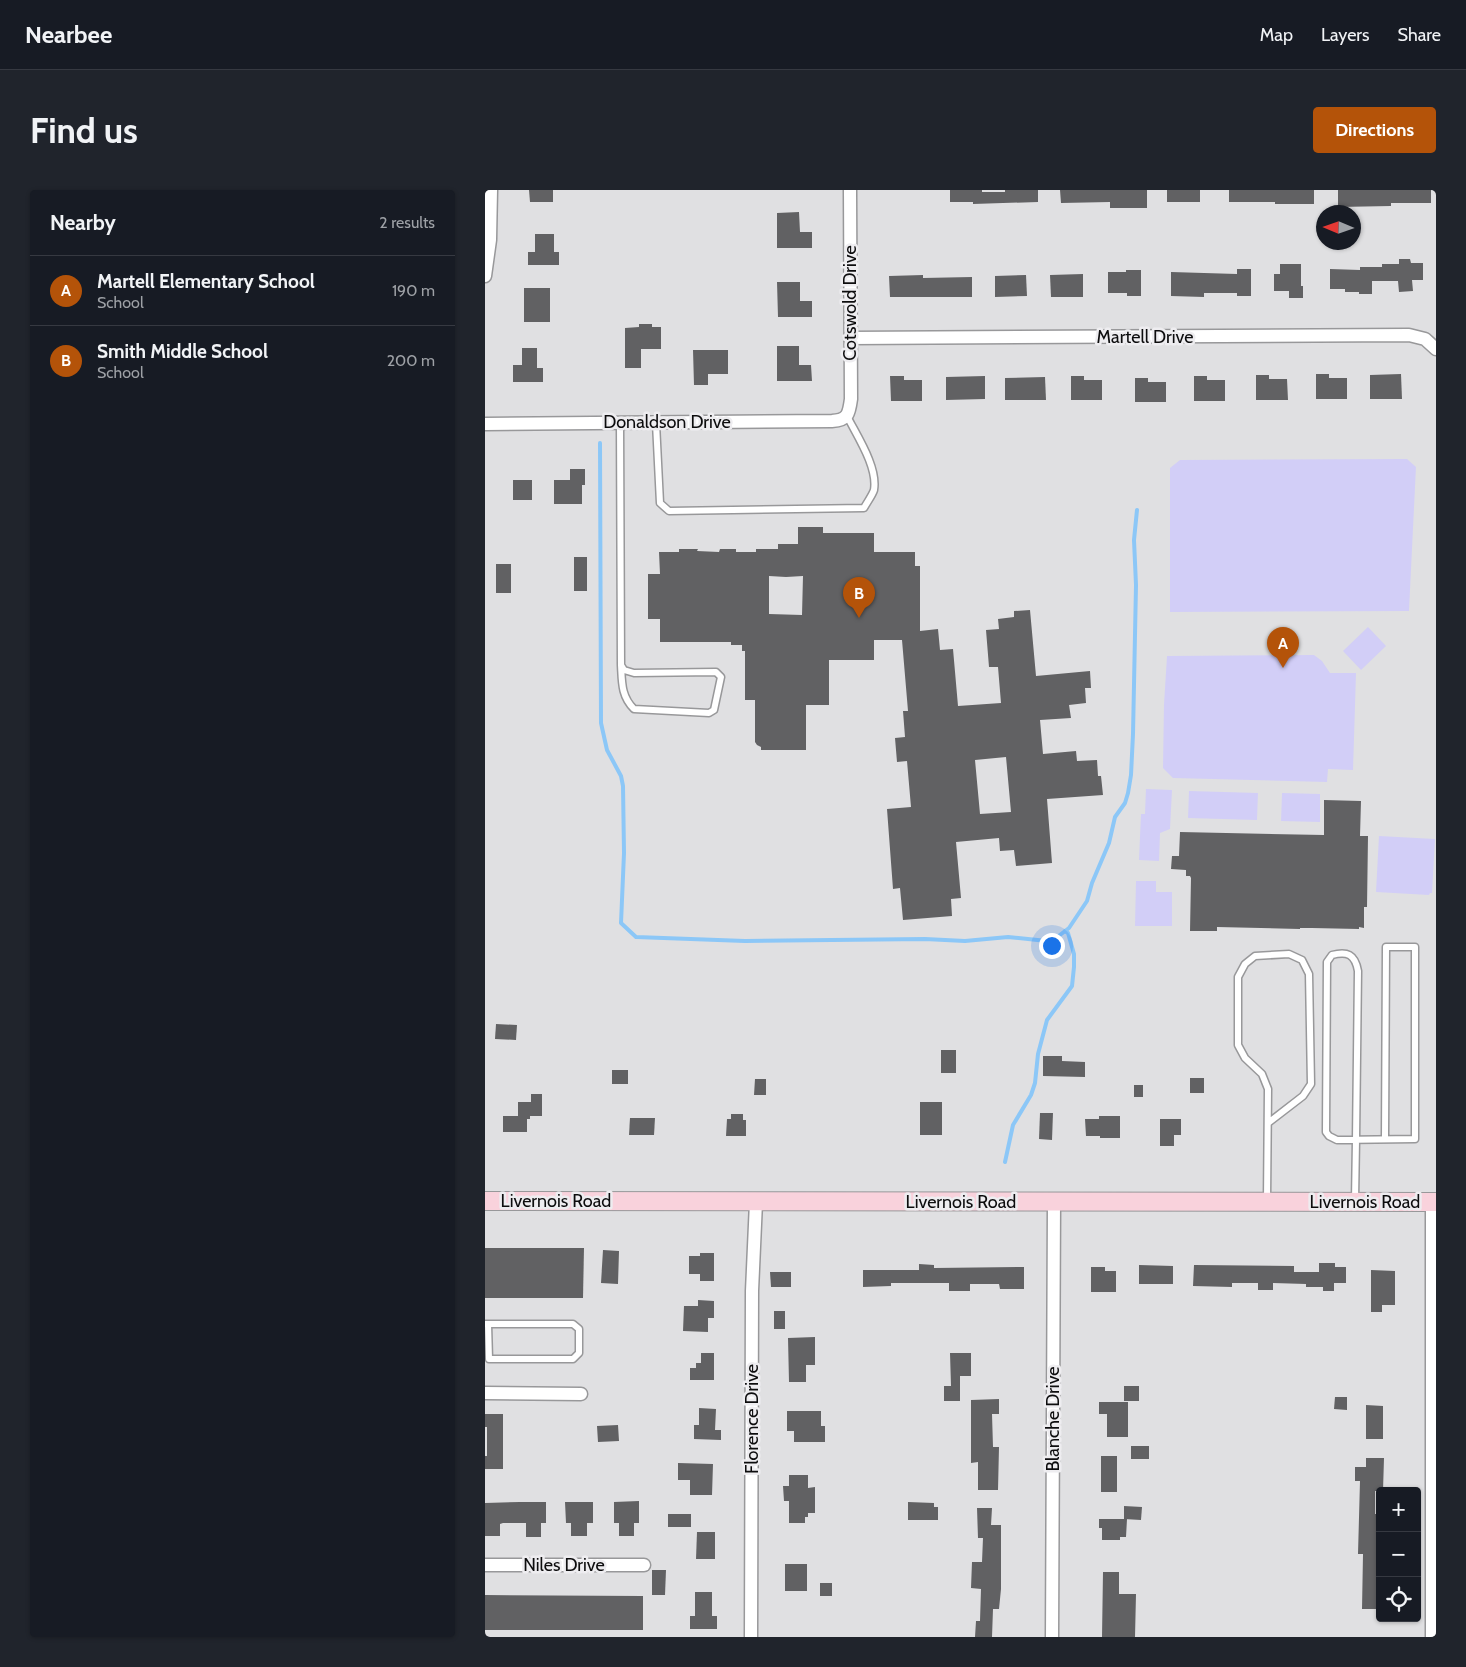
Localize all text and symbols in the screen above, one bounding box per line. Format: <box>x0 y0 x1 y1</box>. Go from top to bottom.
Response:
text: Nearbee <box>25 20 112 49</box>
text: Map <box>1260 24 1293 46</box>
text: Layers <box>1321 24 1370 46</box>
text: Share <box>1398 24 1441 46</box>
button: Directions <box>1313 107 1436 153</box>
text: Find us <box>30 109 138 152</box>
north arrow <box>1316 205 1361 250</box>
text: Nearby <box>50 210 116 235</box>
text: 2 results <box>379 213 435 232</box>
street label: Cotswold Drive <box>839 245 861 361</box>
text: Martell Elementary School <box>97 270 315 293</box>
text: A <box>61 281 71 300</box>
text: 190 m <box>392 281 435 300</box>
text: School <box>97 293 144 312</box>
street label: Martell Drive <box>1097 326 1193 348</box>
text: Smith Middle School <box>97 340 268 363</box>
text: B <box>61 351 71 370</box>
text: 200 m <box>387 351 435 370</box>
text: School <box>97 363 144 382</box>
street label: Donaldson Drive <box>603 411 731 433</box>
pin: B <box>843 577 875 618</box>
pin: A <box>1267 627 1299 668</box>
your location <box>1039 933 1065 959</box>
street label: Livernois Road <box>501 1190 611 1212</box>
street label: Livernois Road <box>906 1191 1016 1213</box>
street label: Livernois Road <box>1310 1191 1420 1213</box>
street label: Florence Drive <box>741 1364 763 1474</box>
street label: Blanche Drive <box>1042 1366 1064 1472</box>
map controls <box>1376 1487 1421 1622</box>
button: + <box>1376 1487 1421 1532</box>
button: − <box>1376 1532 1421 1577</box>
street label: Niles Drive <box>523 1554 605 1576</box>
button: locate <box>1376 1577 1421 1622</box>

